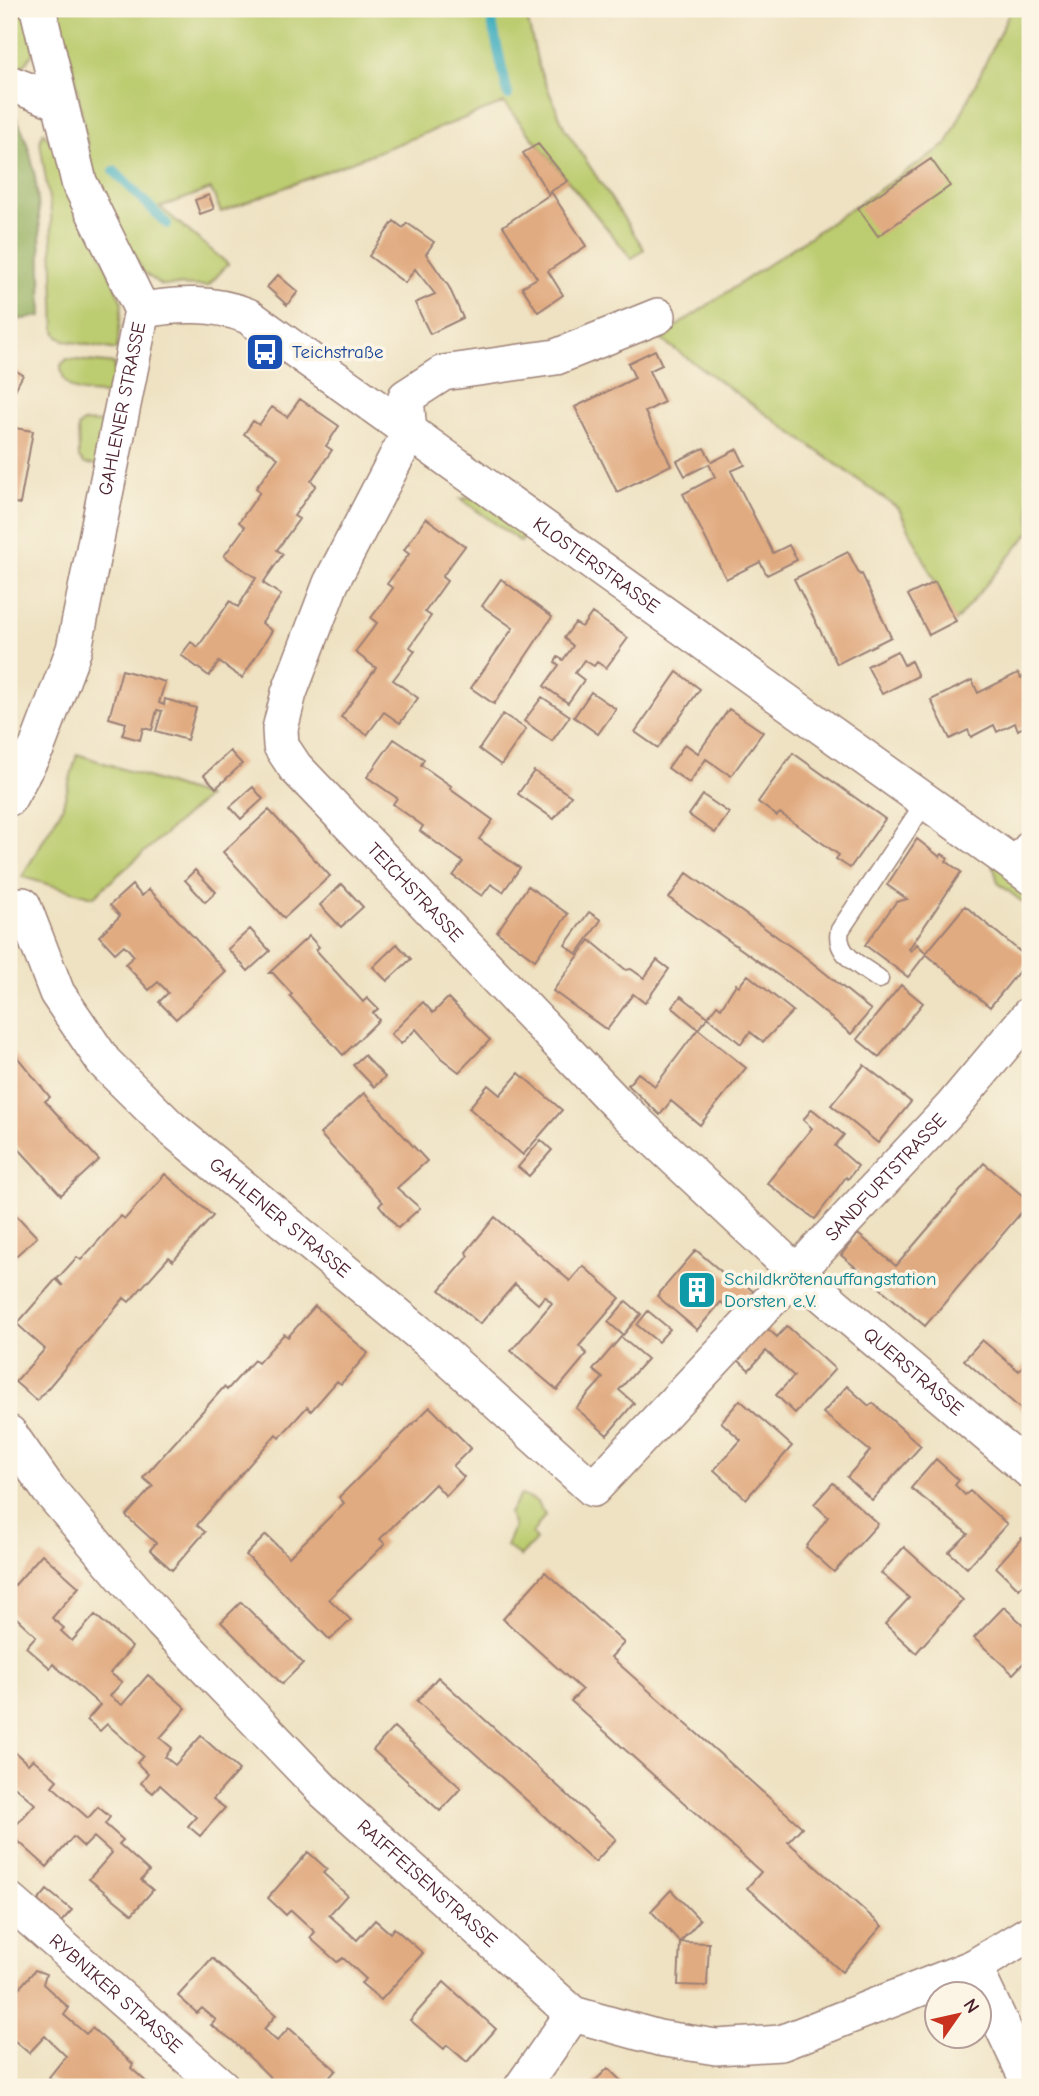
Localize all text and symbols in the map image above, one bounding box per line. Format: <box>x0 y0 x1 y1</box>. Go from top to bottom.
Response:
street label: GAHLENER STRASSE <box>94 320 150 497</box>
bus stop icon: Teichstraße <box>244 331 286 373</box>
place label: Teichstraße <box>292 341 383 363</box>
street label: KLOSTERSTRASSE <box>529 513 664 618</box>
street label: TEICHSTRASSE <box>362 838 467 947</box>
street label: SANDFURTSTRASSE <box>821 1109 951 1246</box>
street label: GAHLENER STRASSE <box>205 1153 355 1283</box>
place label: Schildkrötenauffangstation Dorsten e.V. <box>724 1268 936 1312</box>
building icon: Schildkrötenauffangstation Dorsten e.V. <box>676 1269 718 1311</box>
street label: QUERSTRASSE <box>859 1323 968 1420</box>
street label: RAIFFEISENSTRASSE <box>353 1815 502 1952</box>
street label: RYBNIKER STRASSE <box>45 1930 187 2058</box>
north arrow <box>923 1980 993 2050</box>
text: N <box>959 1995 984 2017</box>

